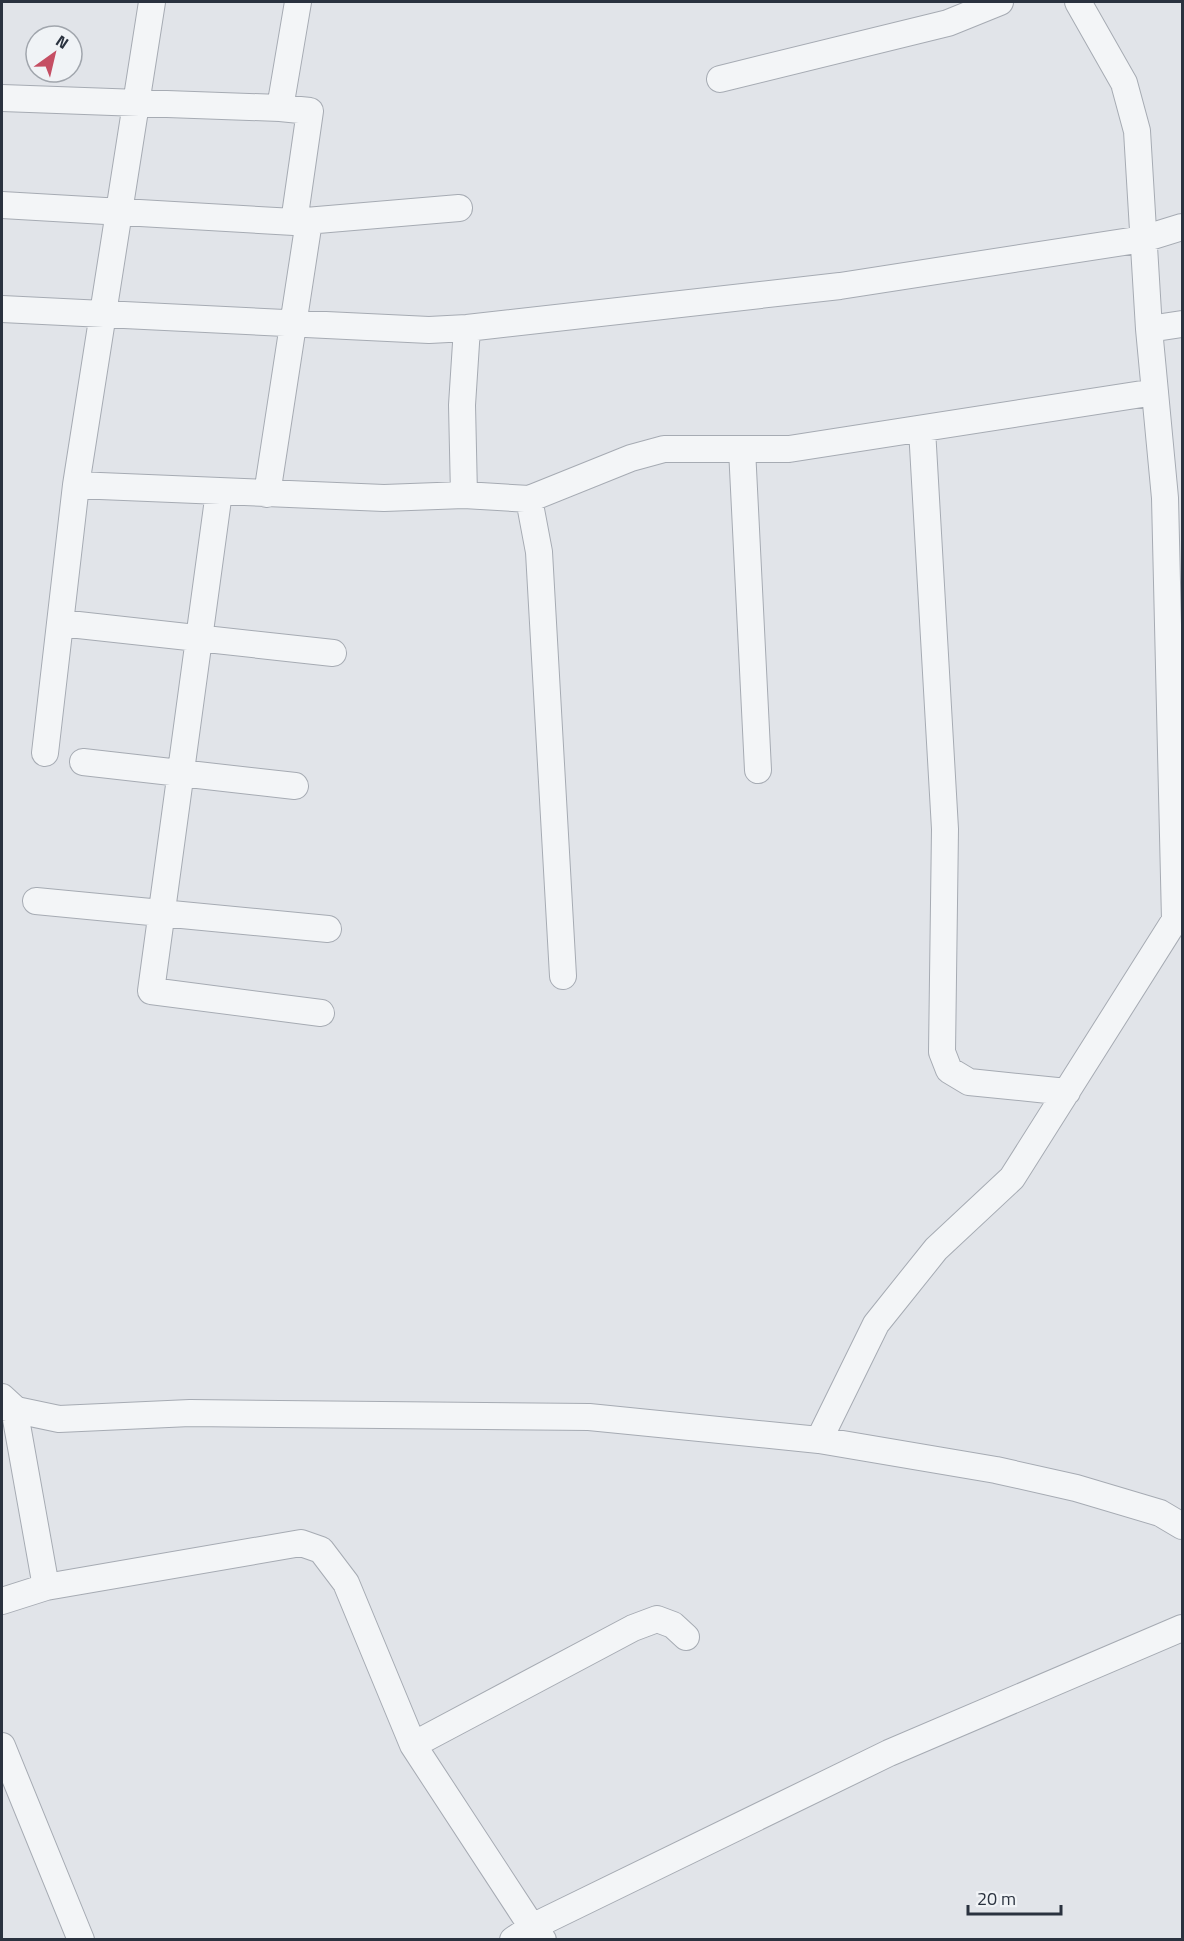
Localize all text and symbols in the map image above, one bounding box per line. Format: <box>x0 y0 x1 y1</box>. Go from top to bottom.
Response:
north arrow <box>24 24 84 84</box>
text: N <box>51 29 74 55</box>
scale bar <box>968 1878 1061 1916</box>
text: 20 m <box>977 1885 1016 1912</box>

